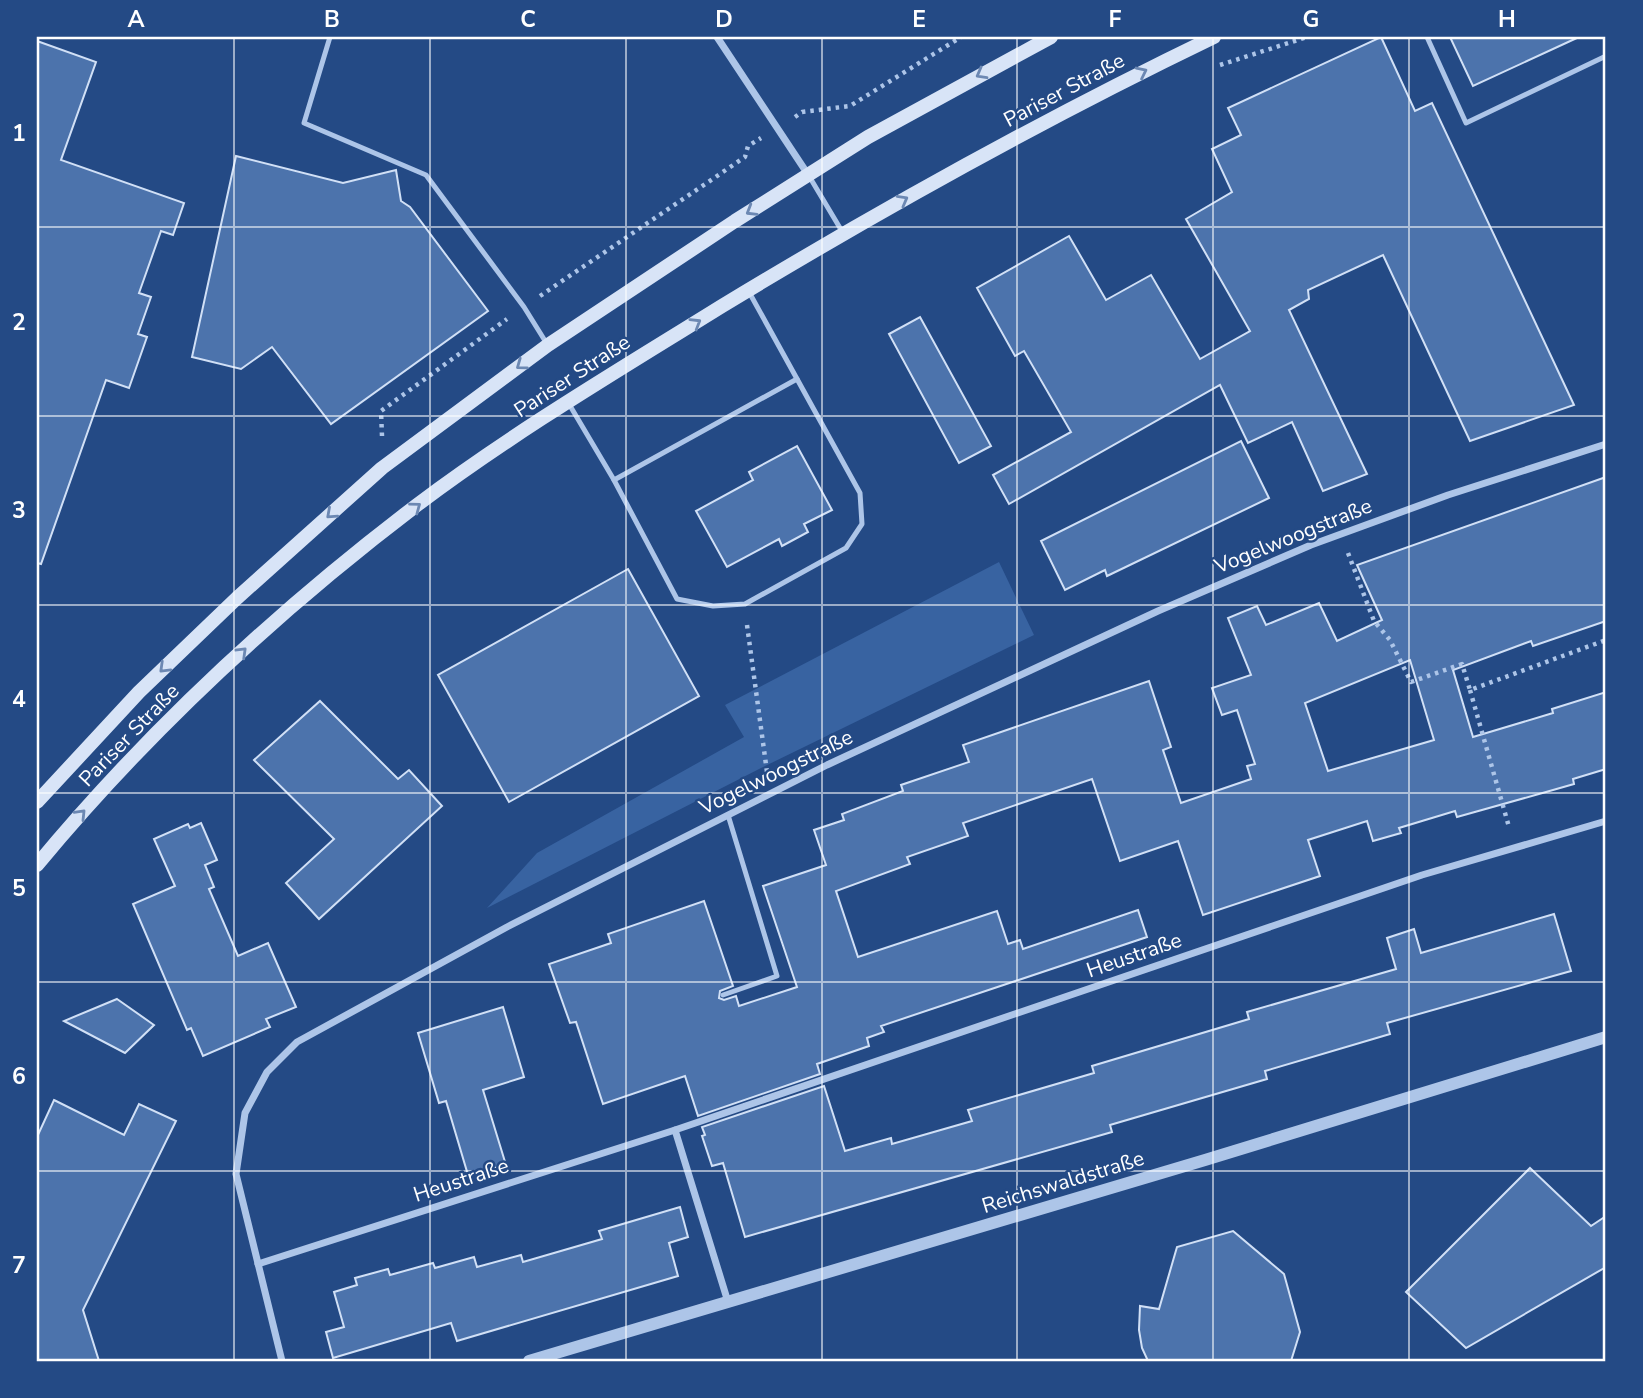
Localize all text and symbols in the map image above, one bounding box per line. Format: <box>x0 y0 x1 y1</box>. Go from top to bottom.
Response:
text: A <box>127 4 145 35</box>
text: B <box>324 4 340 35</box>
text: C <box>520 4 536 35</box>
text: D <box>715 4 733 35</box>
text: E <box>912 4 926 35</box>
text: F <box>1109 4 1122 35</box>
text: G <box>1303 4 1319 35</box>
text: H <box>1498 4 1516 35</box>
street label: Pariser Straße <box>999 46 1129 134</box>
one-way arrow <box>976 66 989 80</box>
one-way arrow <box>1135 67 1147 81</box>
text: 1 <box>12 118 26 149</box>
one-way arrow <box>896 195 908 208</box>
one-way arrow <box>745 203 758 216</box>
text: 2 <box>12 307 26 338</box>
one-way arrow <box>688 318 701 331</box>
street label: Pariser Straße <box>508 328 636 424</box>
one-way arrow <box>516 357 529 370</box>
street label: Vogelwoogstraße <box>1209 492 1376 581</box>
text: 3 <box>12 495 26 526</box>
one-way arrow <box>409 502 421 515</box>
one-way arrow <box>326 505 339 518</box>
one-way arrow <box>234 648 247 661</box>
one-way arrow <box>159 660 172 673</box>
street label: Pariser Straße <box>73 677 185 793</box>
text: 4 <box>12 684 26 715</box>
street label: Vogelwoogstraße <box>694 723 857 822</box>
one-way arrow <box>73 809 86 822</box>
text: 5 <box>12 873 26 904</box>
street label: Heustraße <box>1083 926 1185 984</box>
text: 6 <box>12 1061 26 1092</box>
street label: Reichswaldstraße <box>978 1144 1148 1220</box>
street label: Heustraße <box>410 1151 512 1209</box>
text: 7 <box>12 1250 26 1281</box>

